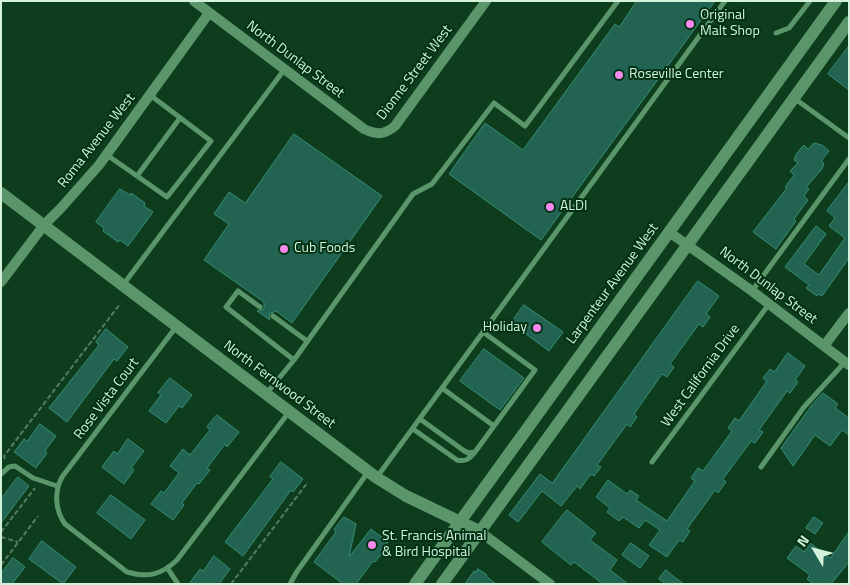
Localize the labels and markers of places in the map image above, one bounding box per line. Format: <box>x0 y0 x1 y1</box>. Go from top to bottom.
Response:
place label: Original Malt Shop <box>700 8 760 40</box>
marker: Original Malt Shop <box>684 18 696 30</box>
place label: Roseville Center <box>629 67 724 83</box>
marker: Roseville Center <box>613 69 625 81</box>
place label: ALDI <box>560 199 588 215</box>
marker: ALDI <box>544 201 556 213</box>
place label: Cub Foods <box>294 241 355 257</box>
marker: Cub Foods <box>278 243 290 255</box>
place label: Holiday <box>483 320 527 336</box>
marker: Holiday <box>531 322 543 334</box>
place label: St. Francis Animal & Bird Hospital <box>382 529 487 562</box>
marker: St. Francis Animal & Bird Hospital <box>366 539 378 551</box>

